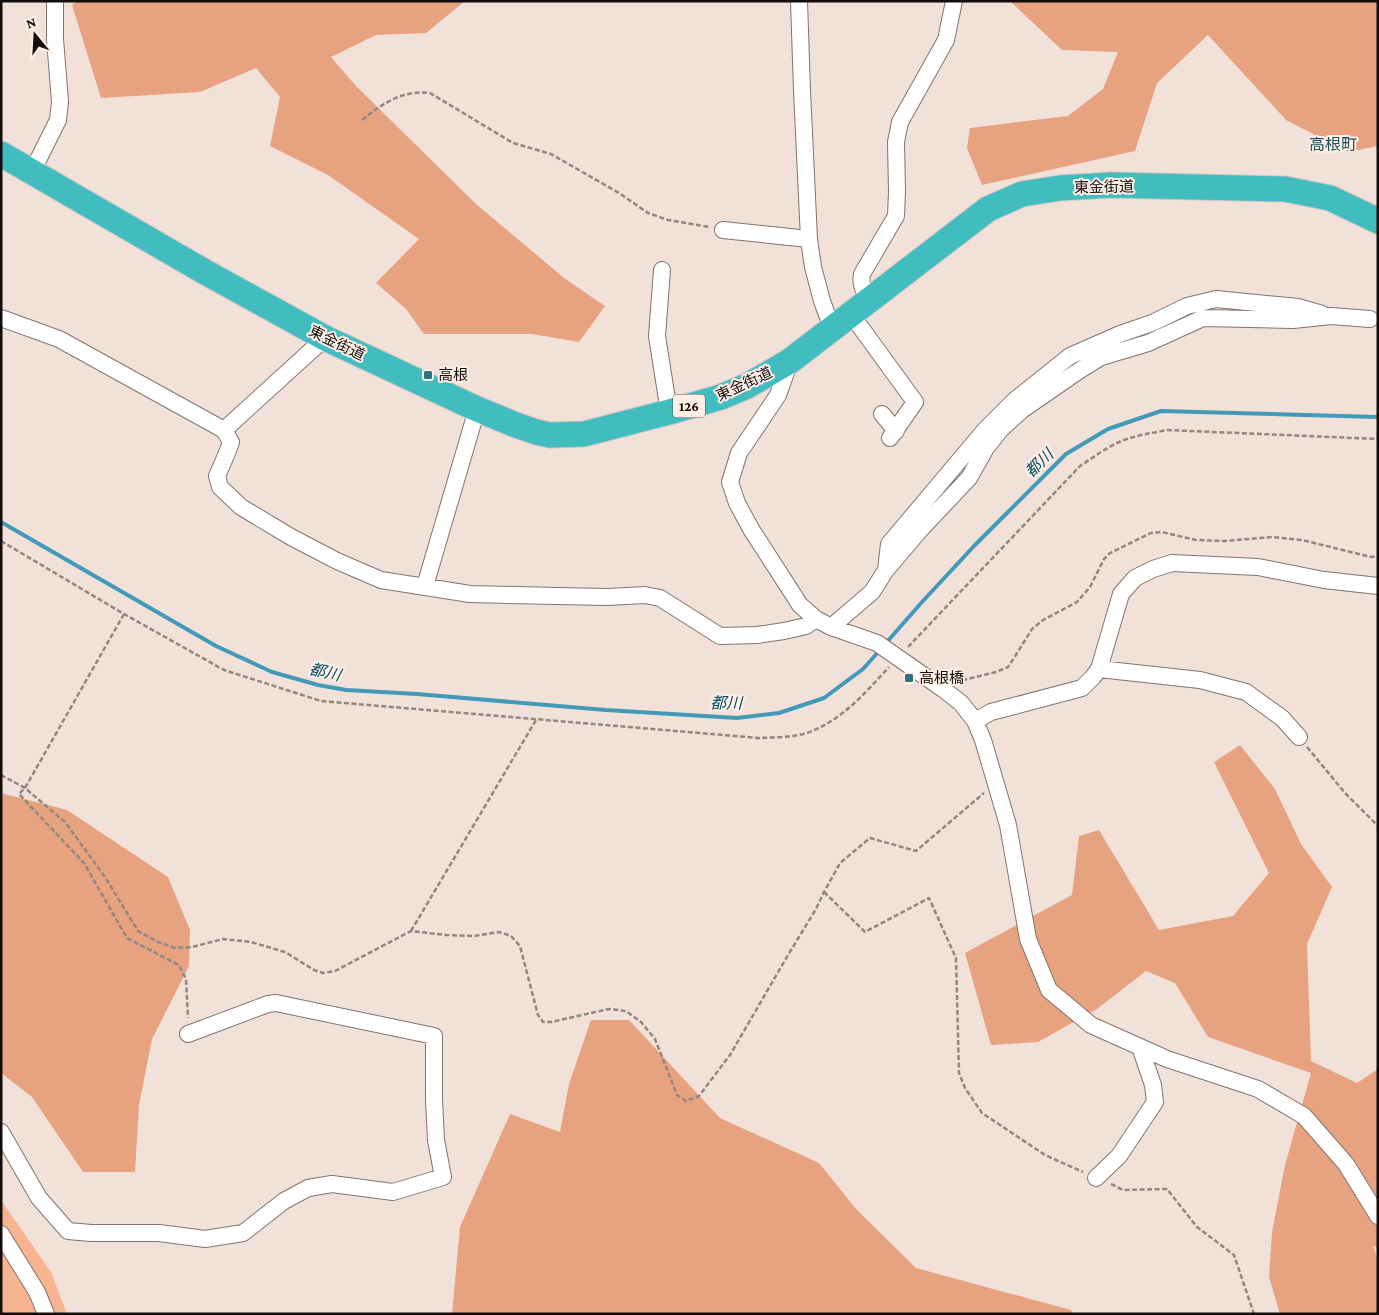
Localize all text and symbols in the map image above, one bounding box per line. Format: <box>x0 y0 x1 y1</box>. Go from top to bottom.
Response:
north arrow <box>10 10 60 60</box>
text: N <box>24 13 38 32</box>
district label: 高根町 <box>1309 136 1357 153</box>
street label: 東金街道 <box>1074 178 1134 196</box>
street label: 東金街道 <box>307 323 367 363</box>
street label: 東金街道 <box>713 364 775 404</box>
place label: 高根 <box>438 367 468 383</box>
marker: 高根 <box>422 369 434 381</box>
road number: 126 <box>673 394 705 418</box>
water label: 都川 <box>1022 444 1058 480</box>
water label: 都川 <box>307 660 344 684</box>
place label: 高根橋 <box>919 670 964 686</box>
marker: 高根橋 <box>903 672 915 684</box>
water label: 都川 <box>710 694 744 712</box>

